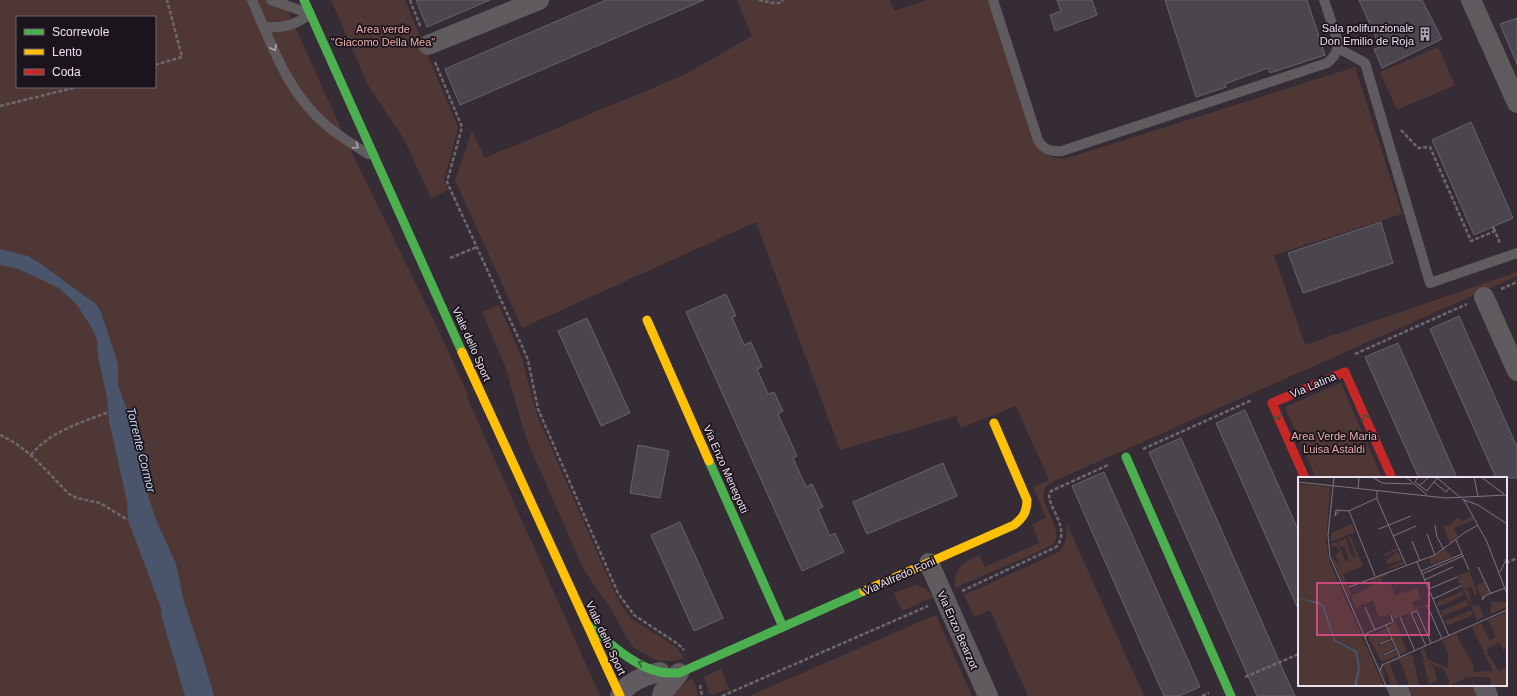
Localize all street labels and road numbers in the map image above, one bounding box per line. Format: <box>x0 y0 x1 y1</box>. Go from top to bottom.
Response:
street label: Viale dello Sport <box>450 305 494 383</box>
street label: Via Latina <box>1288 370 1339 400</box>
street label: Via Enzo Menegotti <box>701 423 751 515</box>
street label: Via Alfredo Foni <box>861 555 937 597</box>
street label: Via Enzo Bearzot <box>935 589 981 671</box>
street label: Viale dello Sport <box>584 599 628 677</box>

